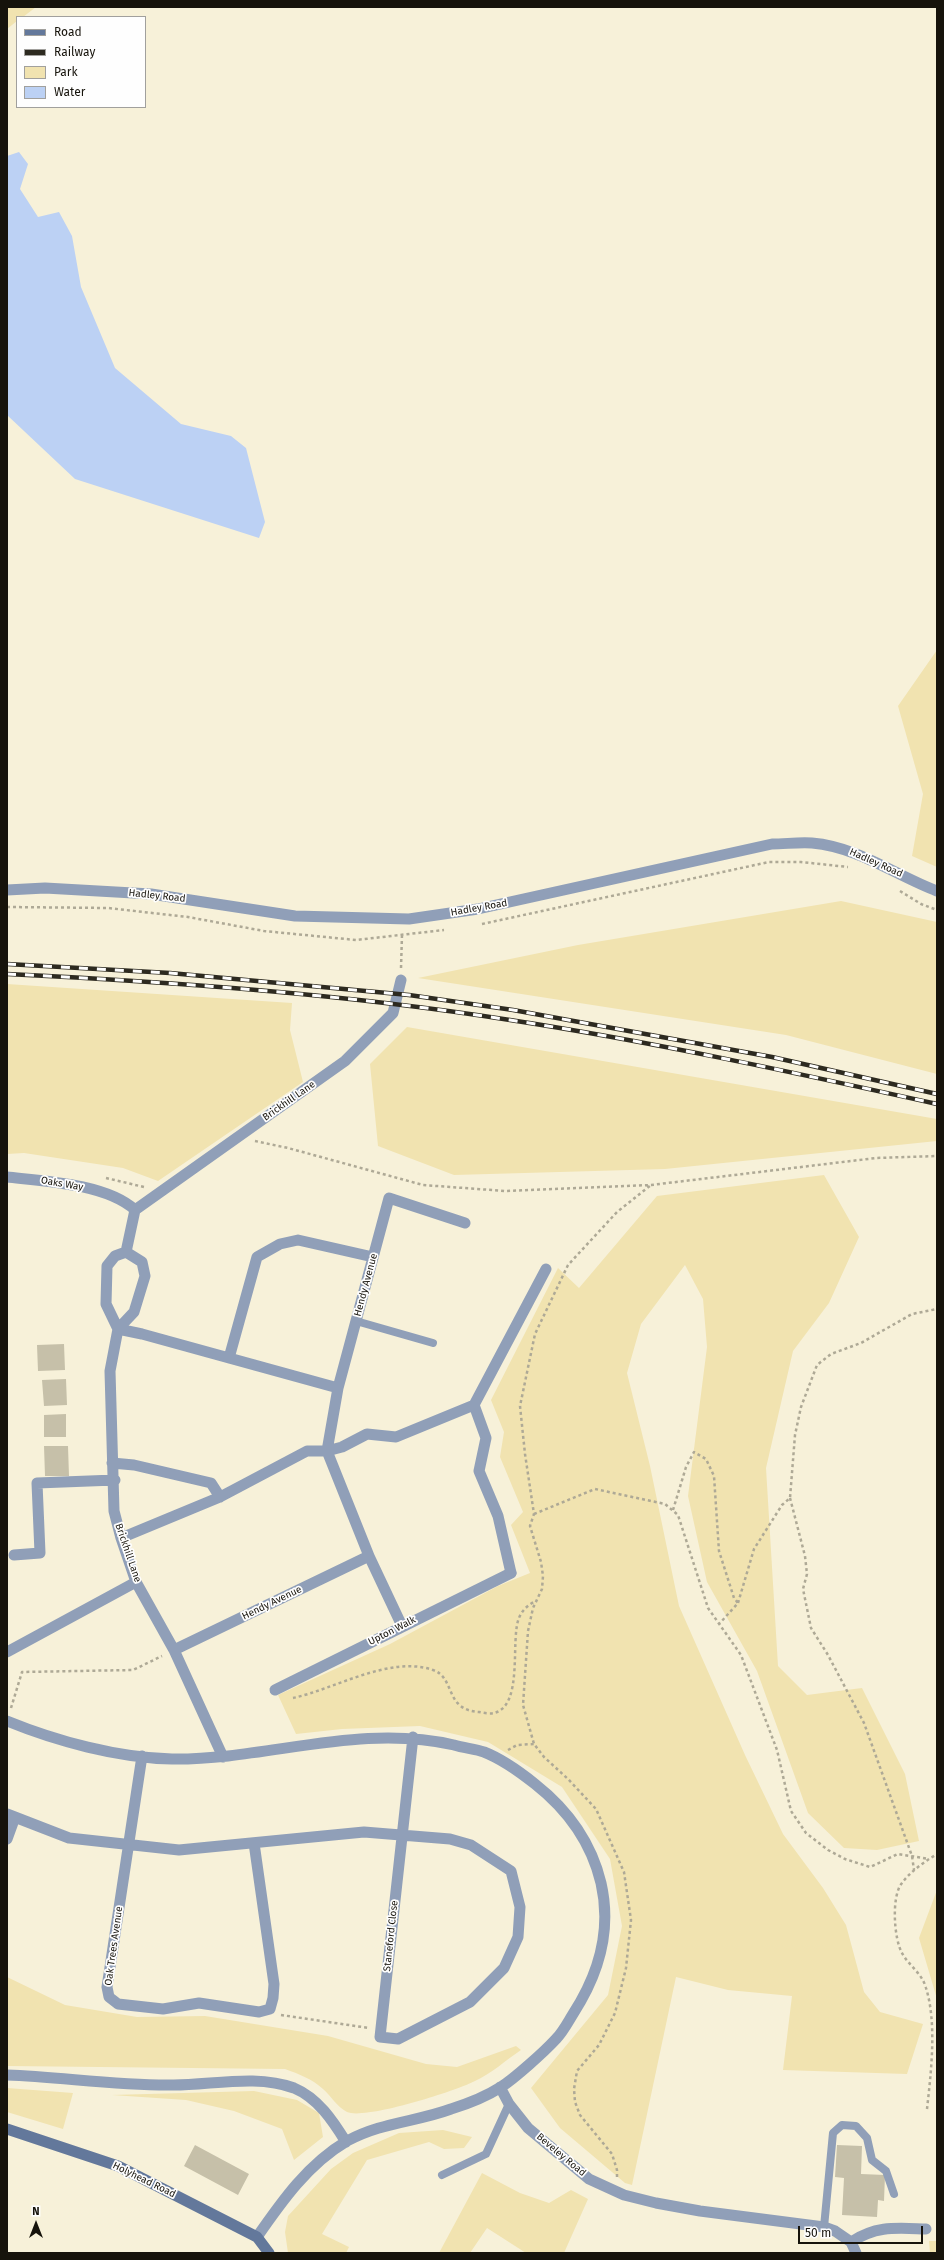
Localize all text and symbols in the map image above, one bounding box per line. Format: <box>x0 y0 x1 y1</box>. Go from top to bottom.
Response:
legend <box>16 16 146 108</box>
text: Road <box>54 25 82 39</box>
text: Railway <box>54 45 95 59</box>
text: Park <box>54 65 78 79</box>
text: Water <box>54 85 85 99</box>
street label: Hadley Road <box>847 846 905 880</box>
street label: Hadley Road <box>128 887 186 905</box>
street label: Hadley Road <box>450 897 508 919</box>
street label: Brickhill Lane <box>260 1078 318 1124</box>
street label: Oaks Way <box>40 1174 84 1194</box>
street label: Hendy Avenue <box>352 1252 380 1318</box>
street label: Brickhill Lane <box>112 1522 144 1584</box>
street label: Hendy Avenue <box>240 1583 304 1623</box>
street label: Upton Walk <box>366 1614 418 1648</box>
street label: Staneford Close <box>381 1900 401 1972</box>
street label: Oak Trees Avenue <box>103 1906 125 1986</box>
street label: Beveley Road <box>534 2131 588 2179</box>
street label: Holyhead Road <box>110 2160 178 2200</box>
north arrow <box>16 2204 56 2244</box>
text: N <box>32 2205 40 2218</box>
scale bar <box>800 2218 925 2244</box>
text: 50 m <box>805 2226 831 2240</box>

